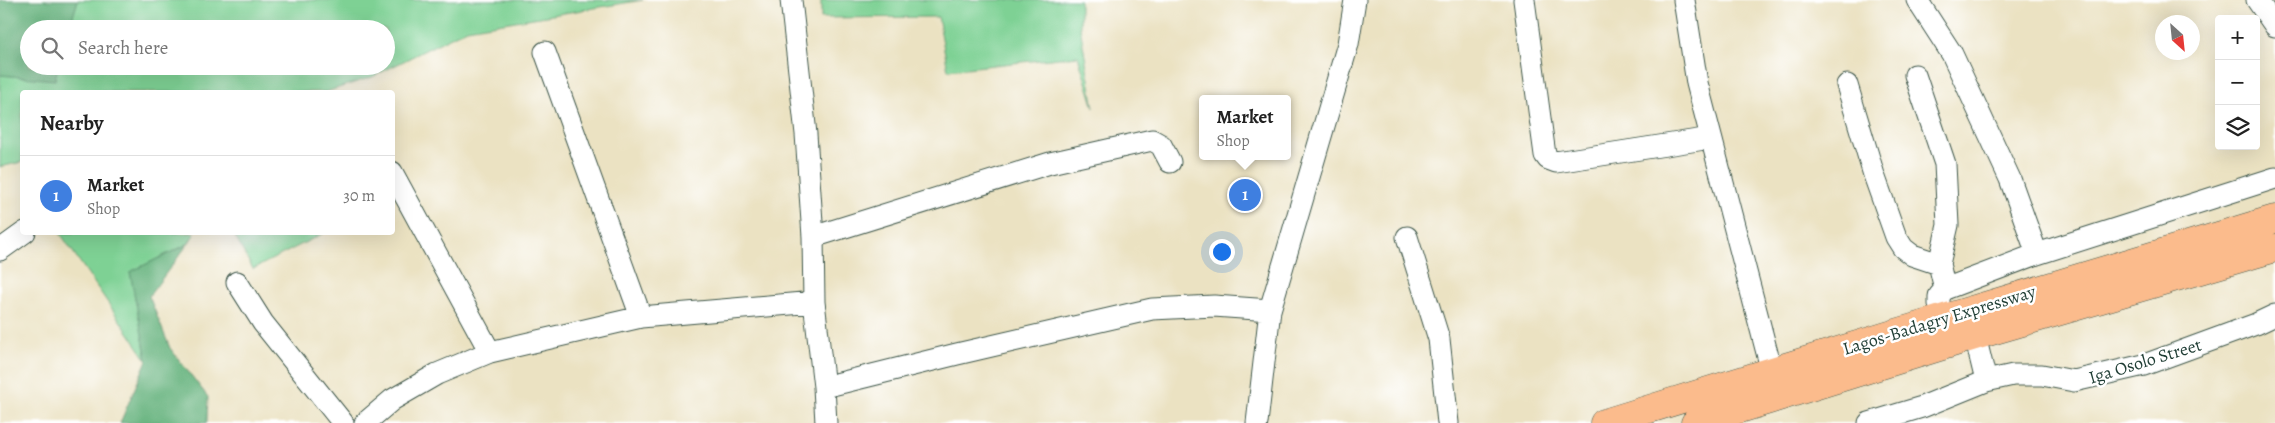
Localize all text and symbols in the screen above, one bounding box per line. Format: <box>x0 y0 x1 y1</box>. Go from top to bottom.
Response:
north arrow <box>2155 15 2200 60</box>
map controls <box>2215 15 2260 150</box>
button: + <box>2215 15 2260 60</box>
search box <box>20 20 395 75</box>
icon: search <box>38 34 66 62</box>
text: Search here <box>78 35 168 61</box>
button: − <box>2215 60 2260 105</box>
popup <box>1199 95 1291 160</box>
text: Market <box>1216 104 1274 130</box>
button: layers <box>2215 105 2260 150</box>
text: Nearby <box>40 109 103 137</box>
text: Shop <box>1216 130 1250 152</box>
text: Market <box>87 172 144 198</box>
pin: 1 <box>1229 176 1261 214</box>
text: 1 <box>53 185 59 207</box>
text: 30 m <box>343 185 375 207</box>
text: Shop <box>87 198 120 220</box>
your location <box>1209 239 1235 265</box>
street label: Lagos-Badagry Expressway <box>1840 279 2039 361</box>
street label: Iga Osolo Street <box>2086 332 2204 390</box>

